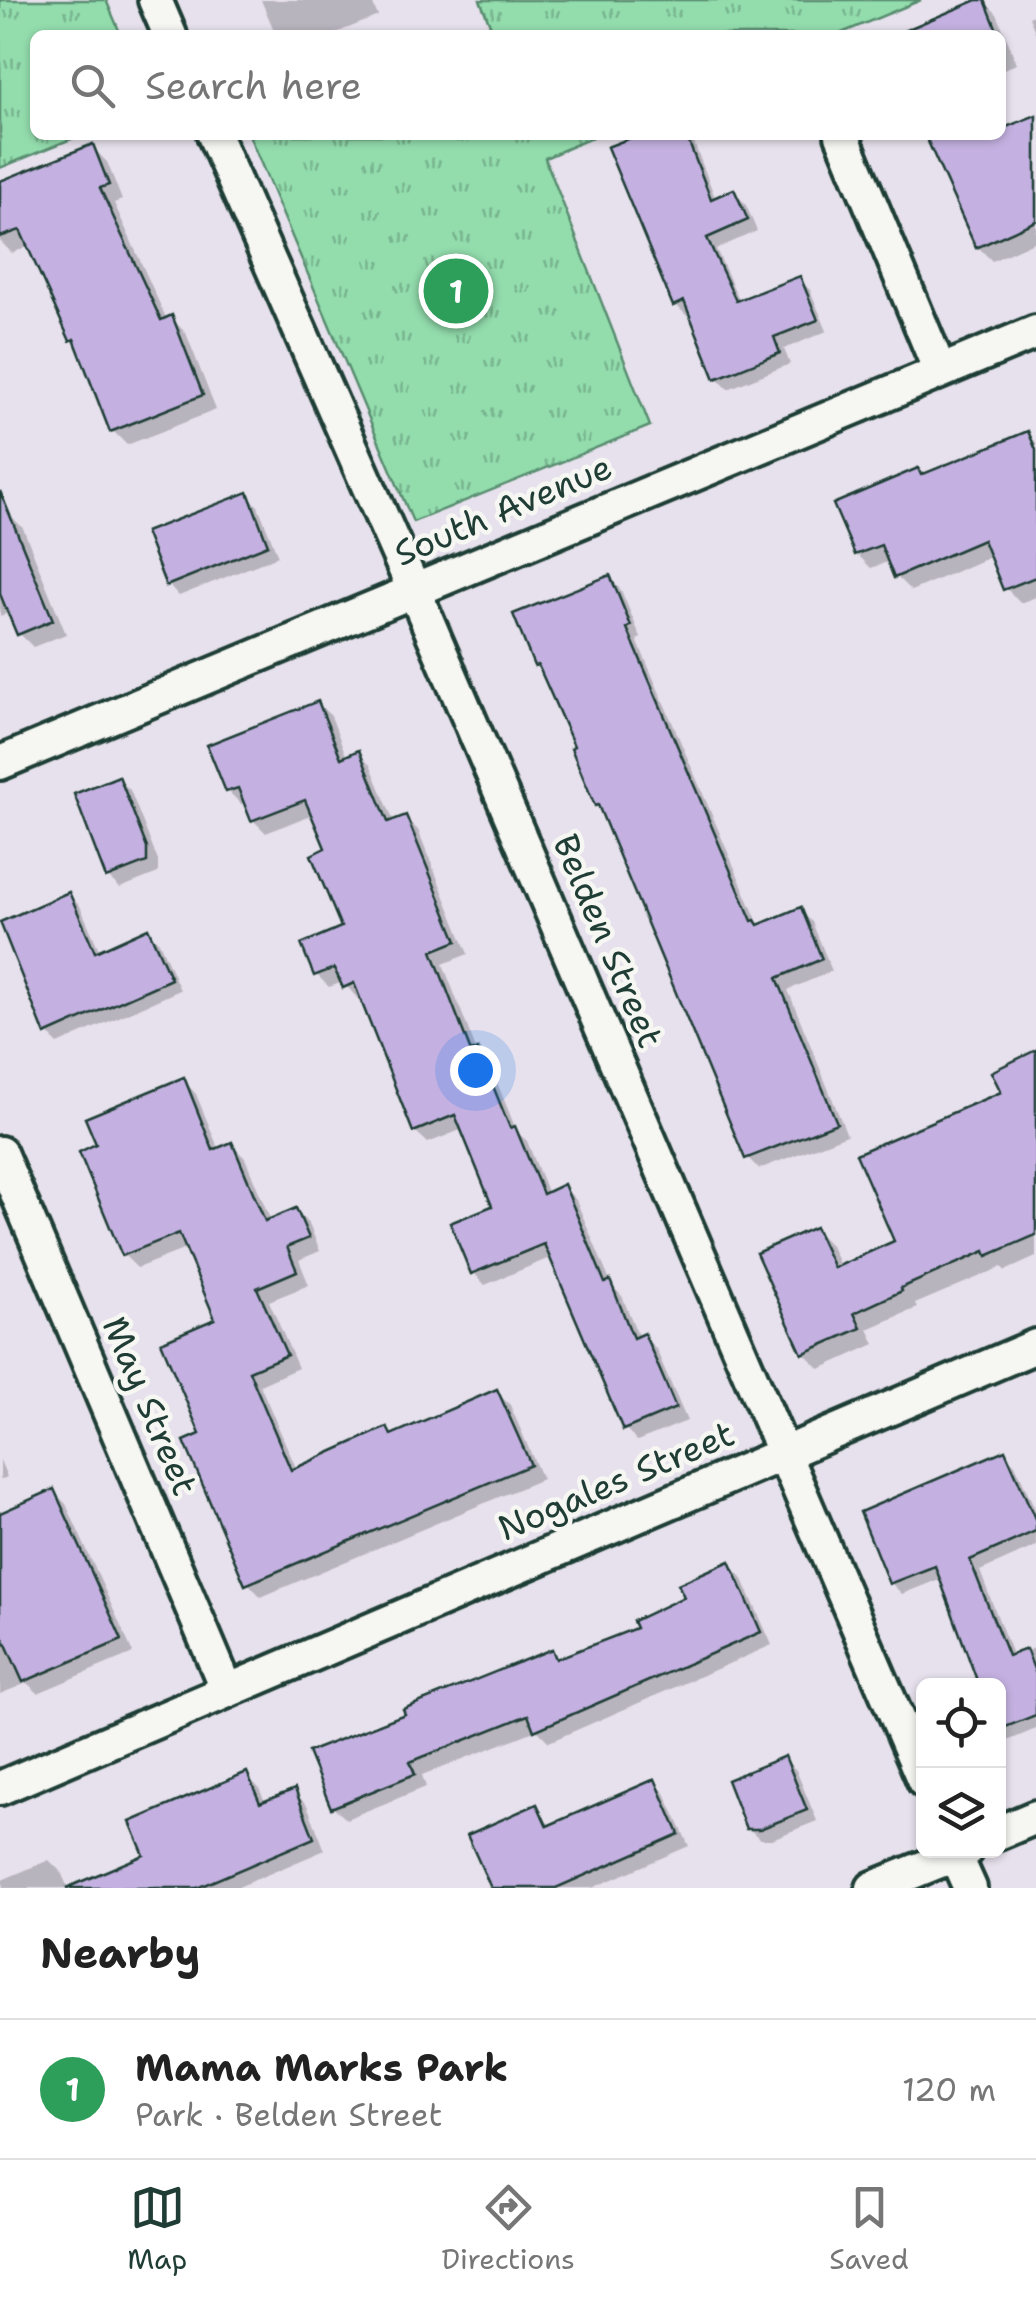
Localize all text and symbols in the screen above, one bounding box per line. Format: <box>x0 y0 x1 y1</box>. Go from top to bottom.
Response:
search box <box>30 30 1006 140</box>
icon: search <box>65 58 120 113</box>
text: Search here <box>145 60 362 111</box>
pin: 1 <box>424 254 488 328</box>
street label: South Avenue <box>387 443 619 577</box>
street label: Belden Street <box>542 827 675 1055</box>
your location <box>450 1045 501 1096</box>
street label: May Street <box>92 1309 209 1502</box>
street label: Nogales Street <box>491 1410 741 1551</box>
map controls <box>916 1678 1006 1858</box>
button: locate <box>916 1678 1006 1768</box>
button: layers <box>916 1768 1006 1858</box>
text: Nearby <box>40 1925 200 1981</box>
text: Mama Marks Park <box>135 2042 508 2093</box>
text: 1 <box>65 2068 80 2111</box>
text: 120 m <box>902 2068 996 2111</box>
text: Park · Belden Street <box>135 2093 443 2136</box>
tab: Map <box>127 2180 187 2278</box>
tab: Directions <box>442 2180 575 2278</box>
tab: Saved <box>829 2180 909 2278</box>

